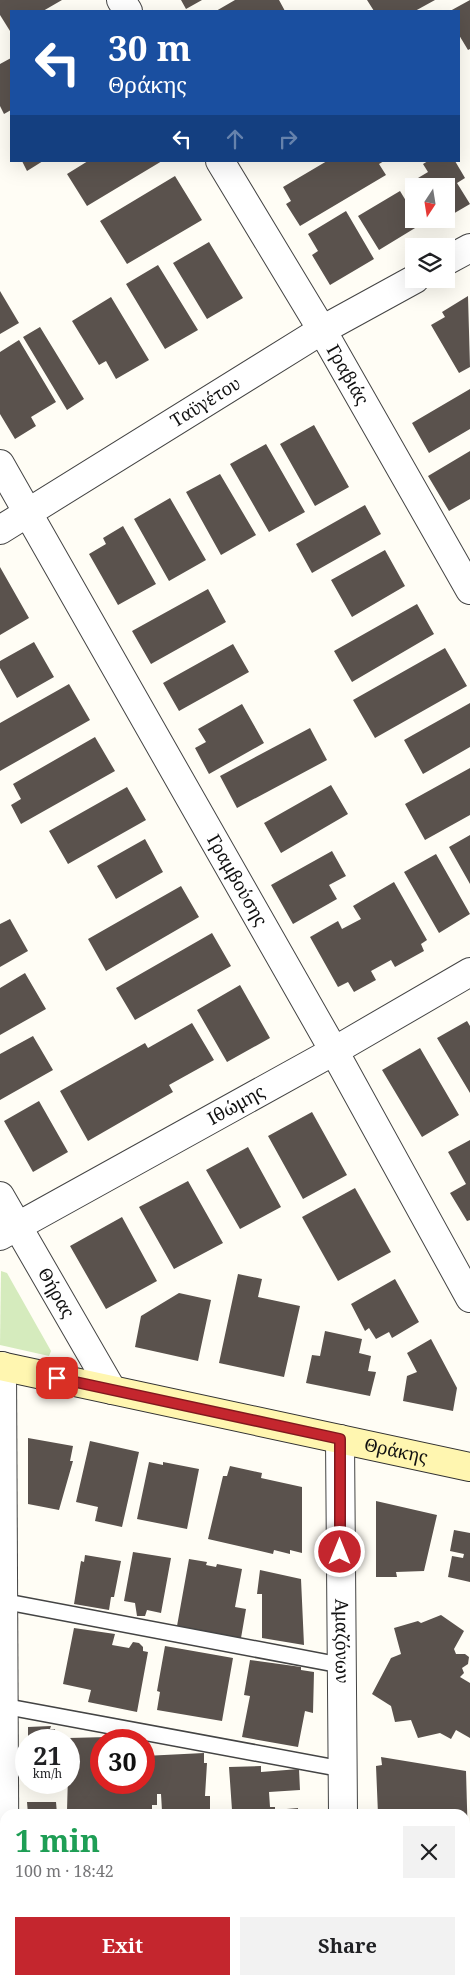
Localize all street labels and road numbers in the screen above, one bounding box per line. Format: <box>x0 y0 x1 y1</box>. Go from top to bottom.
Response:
street label: Γραβιάς <box>322 340 375 409</box>
street label: Ταϋγέτου <box>165 371 245 432</box>
street label: Γραμβούσης <box>202 830 274 930</box>
street label: Ιθώμης <box>203 1079 269 1130</box>
street label: Θήρας <box>33 1263 81 1322</box>
street label: Θράκης <box>362 1432 431 1469</box>
street label: Αμαζόνων <box>330 1598 355 1683</box>

